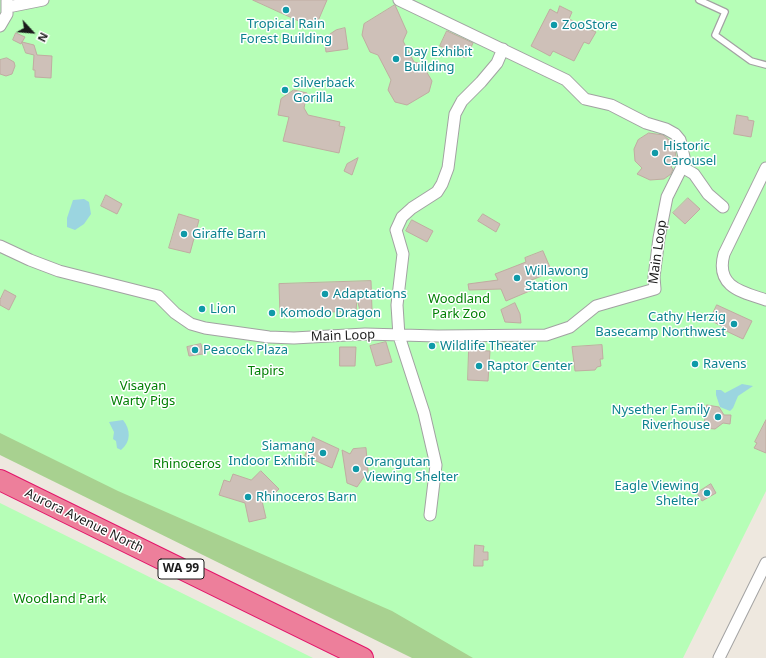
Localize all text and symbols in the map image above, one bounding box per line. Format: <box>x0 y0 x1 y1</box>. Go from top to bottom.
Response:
marker: Tropical Rain Forest Building <box>281 5 291 15</box>
north arrow <box>12 12 52 52</box>
place label: Tropical Rain Forest Building <box>240 16 332 47</box>
place label: ZooStore <box>562 17 617 33</box>
marker: ZooStore <box>549 20 559 30</box>
text: N <box>35 30 52 45</box>
place label: Day Exhibit Building <box>404 44 472 75</box>
marker: Day Exhibit Building <box>391 54 401 64</box>
place label: Silverback Gorilla <box>293 75 355 106</box>
marker: Silverback Gorilla <box>280 85 290 95</box>
place label: Historic Carousel <box>663 138 716 169</box>
marker: Historic Carousel <box>650 148 660 158</box>
street label: Main Loop <box>646 219 670 285</box>
place label: Giraffe Barn <box>192 226 266 242</box>
marker: Giraffe Barn <box>179 229 189 239</box>
place label: Willawong Station <box>525 263 589 294</box>
marker: Willawong Station <box>512 273 522 283</box>
place label: Adaptations <box>333 286 407 302</box>
marker: Adaptations <box>320 289 330 299</box>
park label: Woodland Park Zoo <box>428 291 490 322</box>
place label: Lion <box>210 301 236 317</box>
marker: Lion <box>197 304 207 314</box>
place label: Komodo Dragon <box>280 305 381 321</box>
marker: Komodo Dragon <box>267 308 277 318</box>
place label: Cathy Herzig Basecamp Northwest <box>595 309 726 340</box>
marker: Cathy Herzig Basecamp Northwest <box>729 319 739 329</box>
street label: Main Loop <box>311 327 375 345</box>
place label: Wildlife Theater <box>440 338 536 354</box>
marker: Wildlife Theater <box>427 341 437 351</box>
place label: Peacock Plaza <box>203 342 288 358</box>
marker: Peacock Plaza <box>190 345 200 355</box>
place label: Ravens <box>703 356 747 372</box>
place label: Raptor Center <box>487 358 573 374</box>
marker: Ravens <box>690 359 700 369</box>
marker: Raptor Center <box>474 361 484 371</box>
park label: Tapirs <box>248 363 284 379</box>
park label: Visayan Warty Pigs <box>111 378 175 409</box>
place label: Nysether Family Riverhouse <box>612 402 710 433</box>
marker: Nysether Family Riverhouse <box>713 412 723 422</box>
place label: Siamang Indoor Exhibit <box>229 438 315 469</box>
marker: Siamang Indoor Exhibit <box>318 448 328 458</box>
place label: Orangutan Viewing Shelter <box>364 454 458 485</box>
park label: Rhinoceros <box>153 456 221 472</box>
marker: Orangutan Viewing Shelter <box>351 464 361 474</box>
place label: Eagle Viewing Shelter <box>615 478 699 509</box>
street label: Aurora Avenue North <box>22 486 146 556</box>
marker: Eagle Viewing Shelter <box>702 488 712 498</box>
place label: Rhinoceros Barn <box>256 489 357 505</box>
marker: Rhinoceros Barn <box>243 492 253 502</box>
road number: WA 99 <box>158 559 204 579</box>
park label: Woodland Park <box>13 591 107 607</box>

